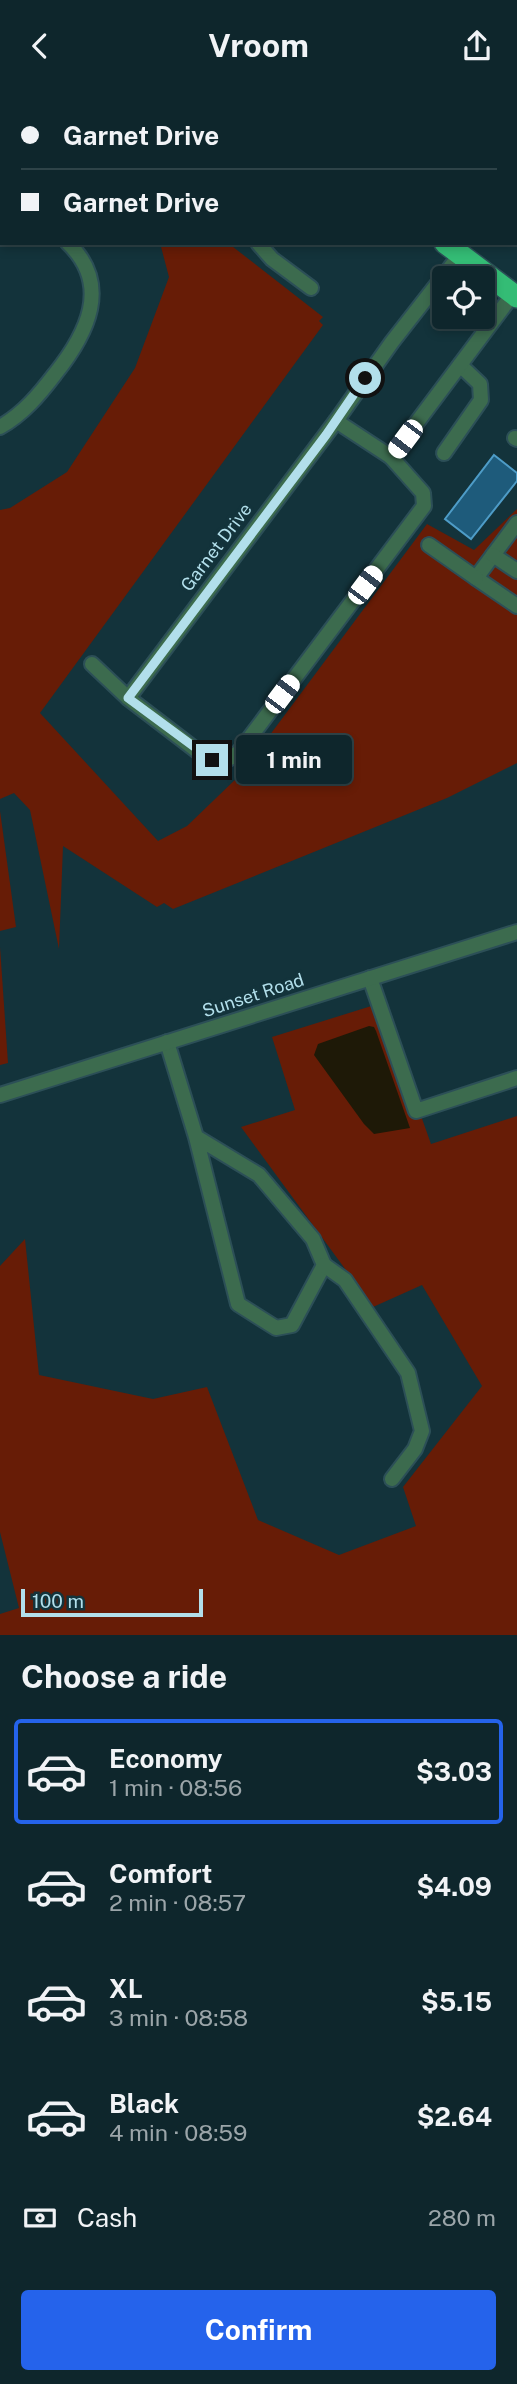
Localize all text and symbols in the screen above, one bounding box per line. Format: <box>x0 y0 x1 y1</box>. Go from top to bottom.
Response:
icon: back <box>21 27 59 65</box>
text: Vroom <box>208 27 309 64</box>
icon: share <box>458 27 496 65</box>
text: Garnet Drive <box>63 120 219 151</box>
text: Garnet Drive <box>63 187 219 218</box>
map controls <box>432 266 495 329</box>
button: locate <box>432 266 495 329</box>
route start <box>349 362 381 394</box>
car <box>384 416 427 462</box>
street label: Garnet Drive <box>176 499 256 595</box>
car <box>344 562 387 608</box>
car <box>261 671 304 717</box>
callout: 1 min <box>236 735 352 785</box>
route end <box>196 744 228 776</box>
text: 1 min <box>266 746 322 773</box>
street label: Sunset Road <box>199 969 307 1021</box>
scale bar <box>21 1586 203 1618</box>
text: 100 m <box>32 1590 84 1612</box>
text: Choose a ride <box>21 1658 227 1695</box>
icon: car <box>25 1740 88 1803</box>
text: Economy <box>109 1743 222 1774</box>
text: $3.03 <box>416 1756 492 1787</box>
text: 1 min · 08:56 <box>109 1774 242 1801</box>
icon: car <box>25 1855 88 1918</box>
text: Comfort <box>109 1858 212 1889</box>
text: $4.09 <box>416 1871 492 1902</box>
text: 2 min · 08:57 <box>109 1889 246 1916</box>
icon: car <box>25 1970 88 2033</box>
text: XL <box>109 1973 143 2004</box>
text: $5.15 <box>421 1986 492 2017</box>
text: 3 min · 08:58 <box>109 2004 248 2031</box>
icon: car <box>25 2085 88 2148</box>
text: Black <box>109 2088 179 2119</box>
text: $2.64 <box>417 2101 492 2132</box>
text: 4 min · 08:59 <box>109 2119 247 2146</box>
icon: cash <box>21 2199 59 2237</box>
text: Cash <box>77 2202 137 2233</box>
text: 280 m <box>428 2204 496 2231</box>
button: Confirm <box>21 2290 496 2370</box>

